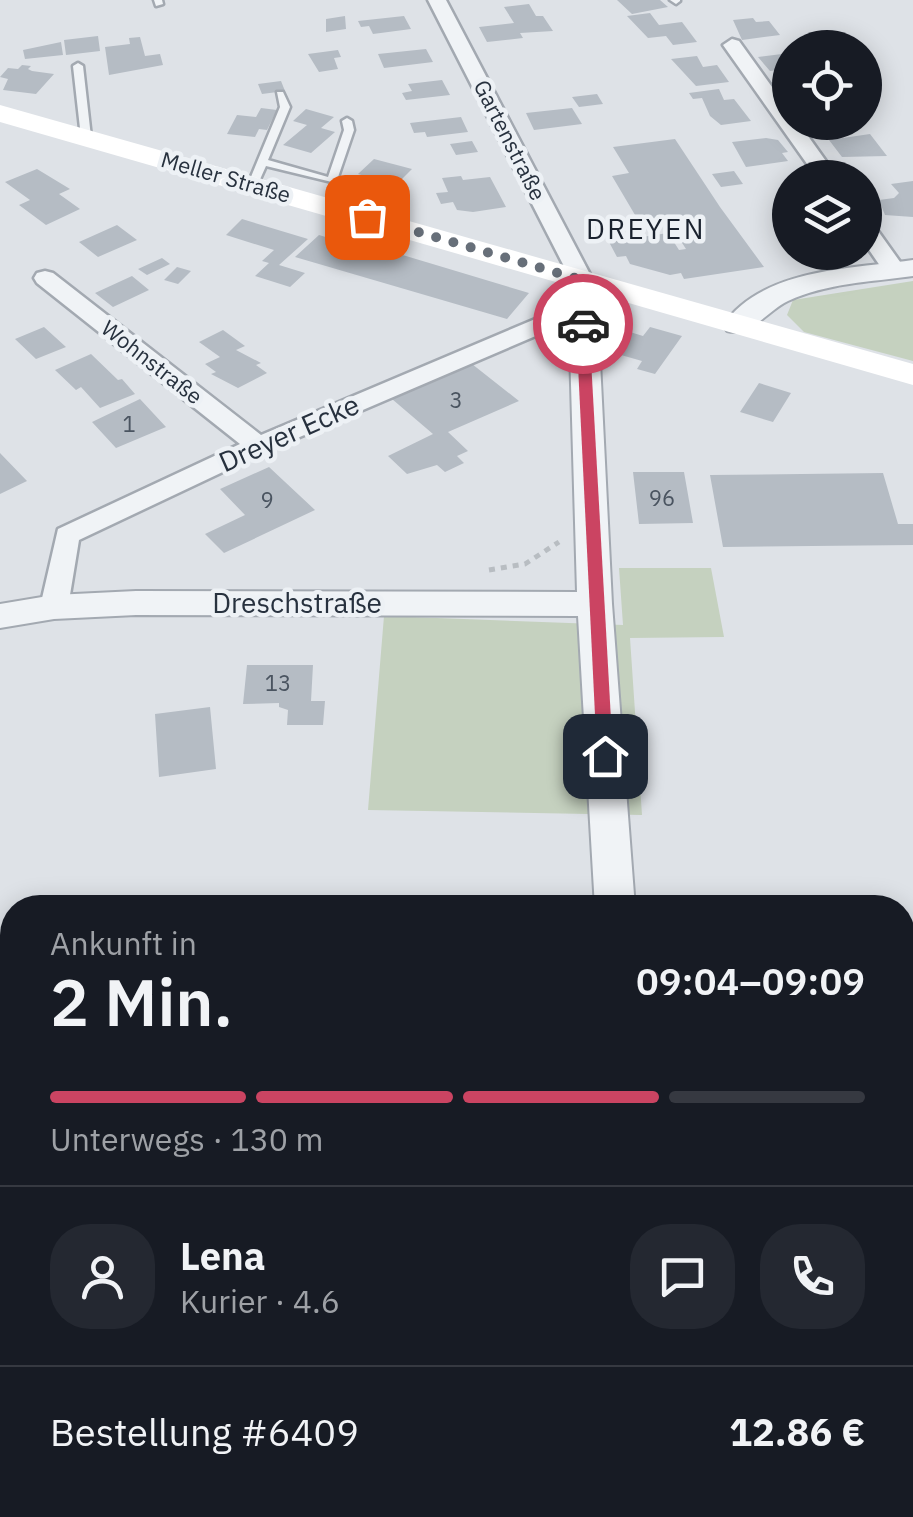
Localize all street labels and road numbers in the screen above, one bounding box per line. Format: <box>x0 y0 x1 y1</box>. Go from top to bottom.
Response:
street label: Gartenstraße <box>468 75 553 205</box>
street label: Meller Straße <box>158 144 294 209</box>
street label: Wohnstraße <box>96 313 209 410</box>
street label: Dreyer Ecke <box>213 385 365 480</box>
street label: Dreschstraße <box>212 584 382 621</box>

